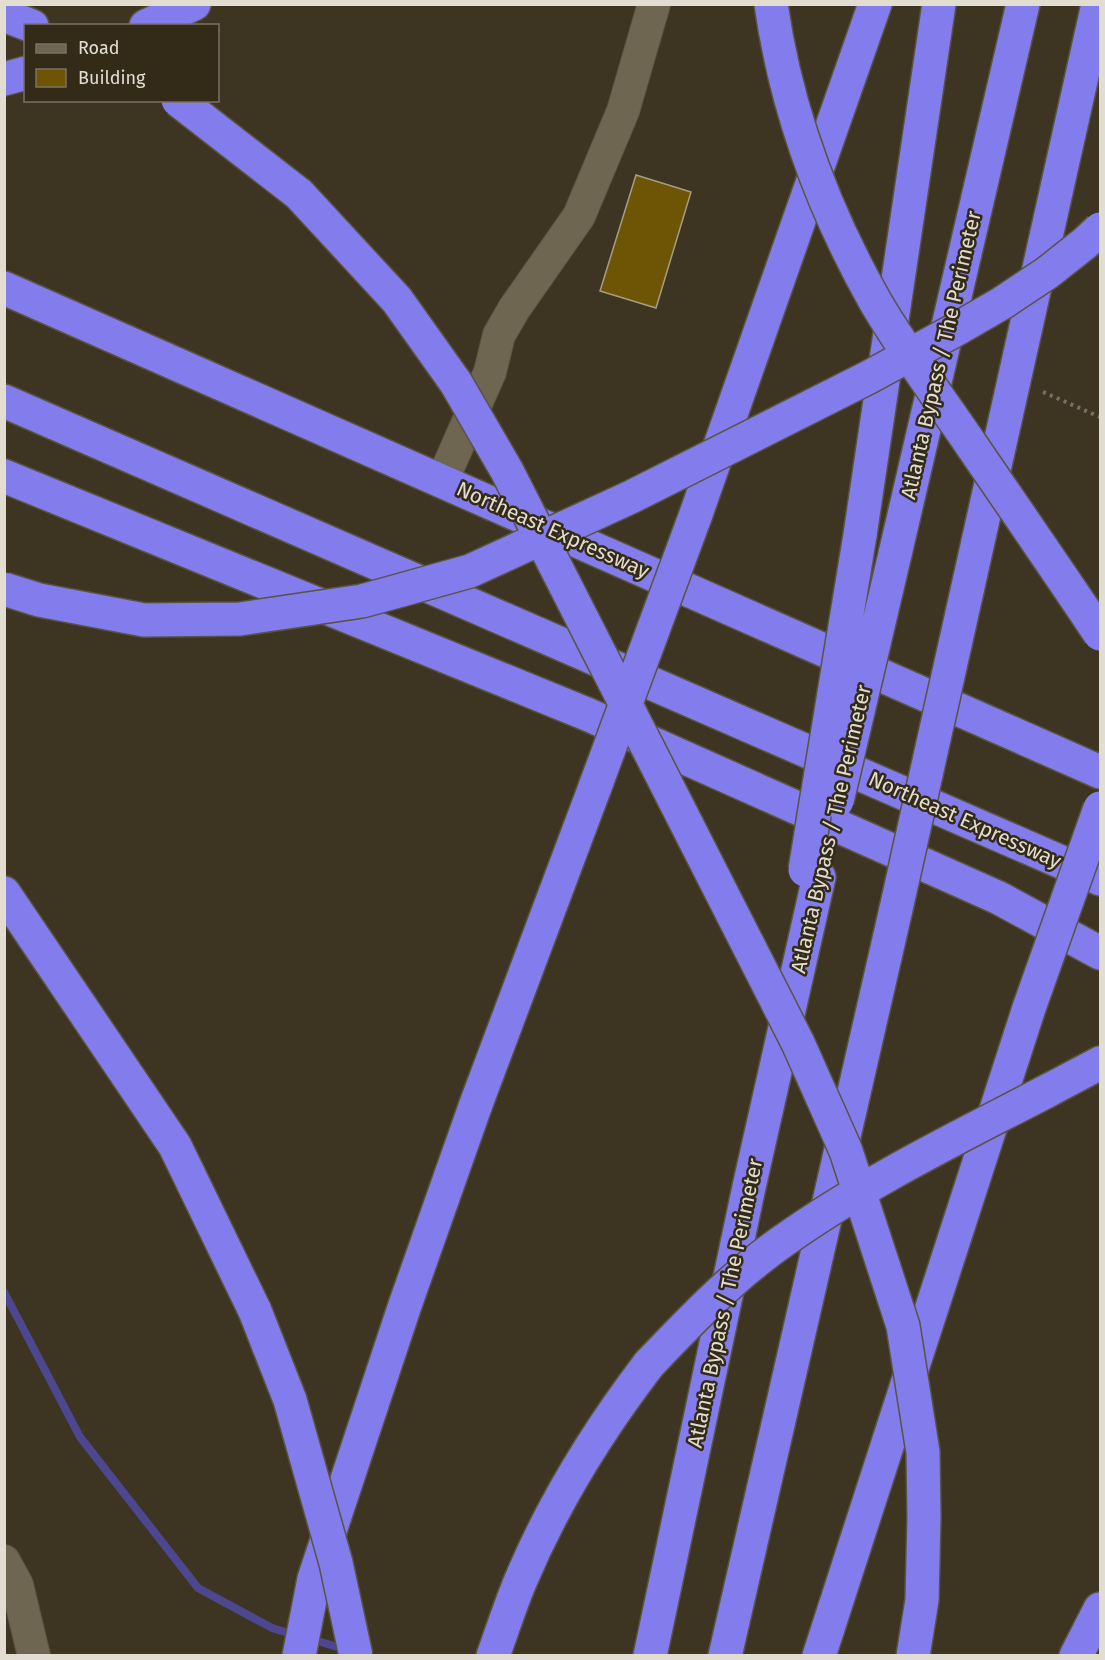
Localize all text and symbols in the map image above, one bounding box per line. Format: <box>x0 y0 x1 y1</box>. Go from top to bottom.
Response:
legend <box>24 24 219 102</box>
text: Road <box>78 37 120 59</box>
text: Building <box>78 67 146 89</box>
street label: Atlanta Bypass / The Perimeter <box>895 208 987 502</box>
street label: Northeast Expressway <box>453 476 654 585</box>
street label: Atlanta Bypass / The Perimeter <box>785 682 877 976</box>
street label: Northeast Expressway <box>865 766 1066 875</box>
street label: Atlanta Bypass / The Perimeter <box>682 1156 768 1450</box>

